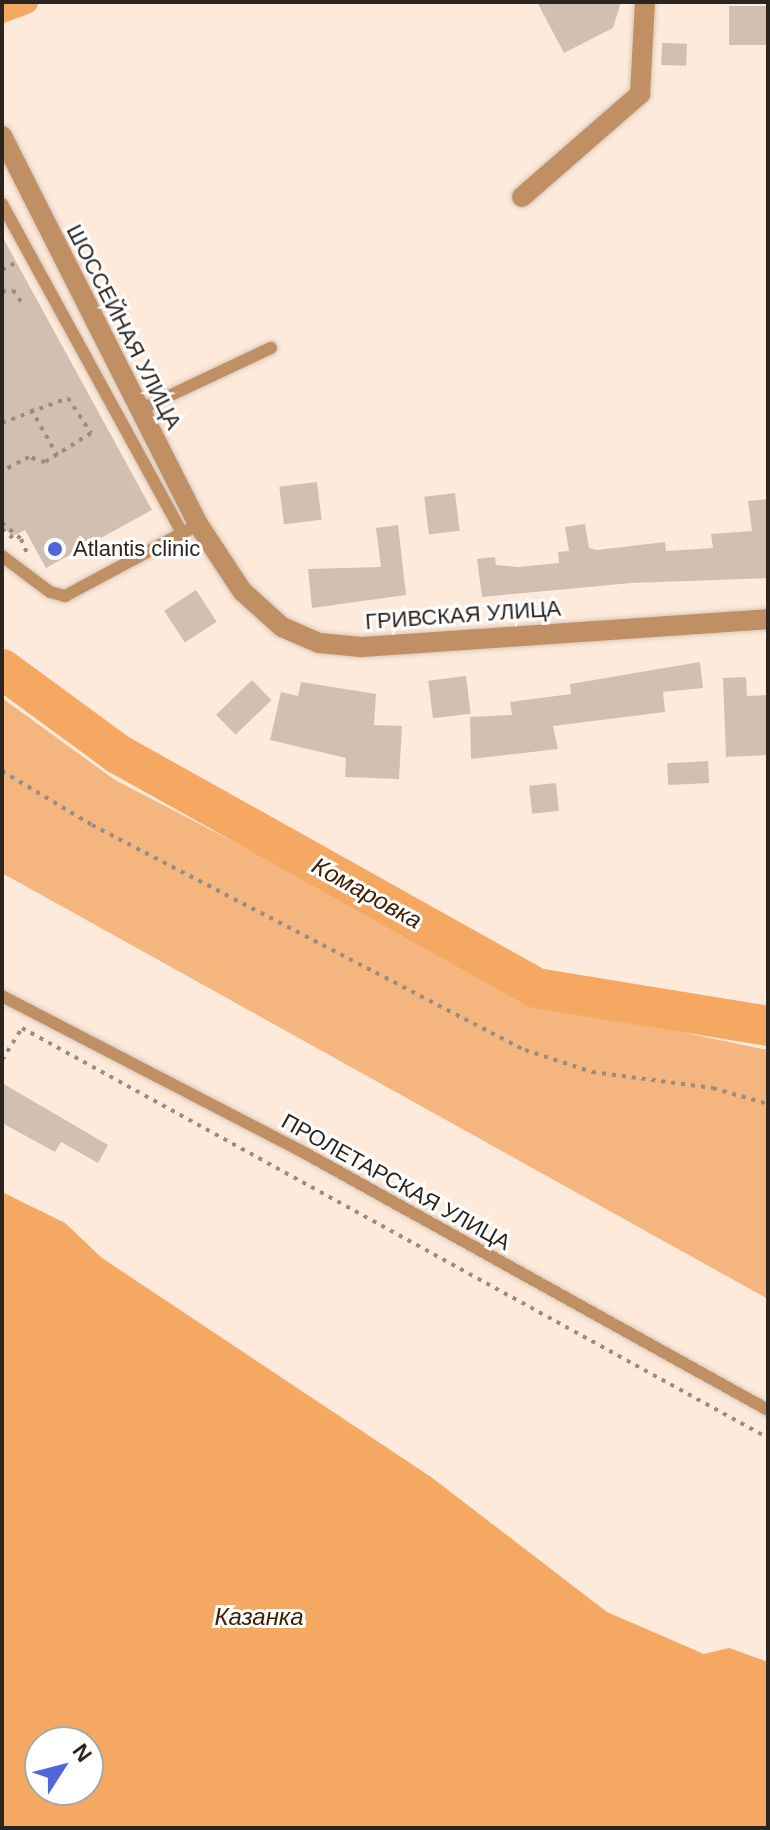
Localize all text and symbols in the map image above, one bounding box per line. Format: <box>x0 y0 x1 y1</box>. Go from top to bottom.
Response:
street label: ШОССЕЙНАЯ УЛИЦА <box>61 220 187 434</box>
place label: Atlantis clinic <box>73 536 200 562</box>
marker: Atlantis clinic <box>44 538 66 560</box>
street label: ГРИВСКАЯ УЛИЦА <box>364 595 562 635</box>
water label: Комаровка <box>307 851 427 935</box>
street label: ПРОЛЕТАРСКАЯ УЛИЦА <box>277 1108 515 1256</box>
water label: Казанка <box>214 1603 304 1631</box>
north arrow <box>24 1726 104 1806</box>
text: N <box>67 1739 97 1767</box>

